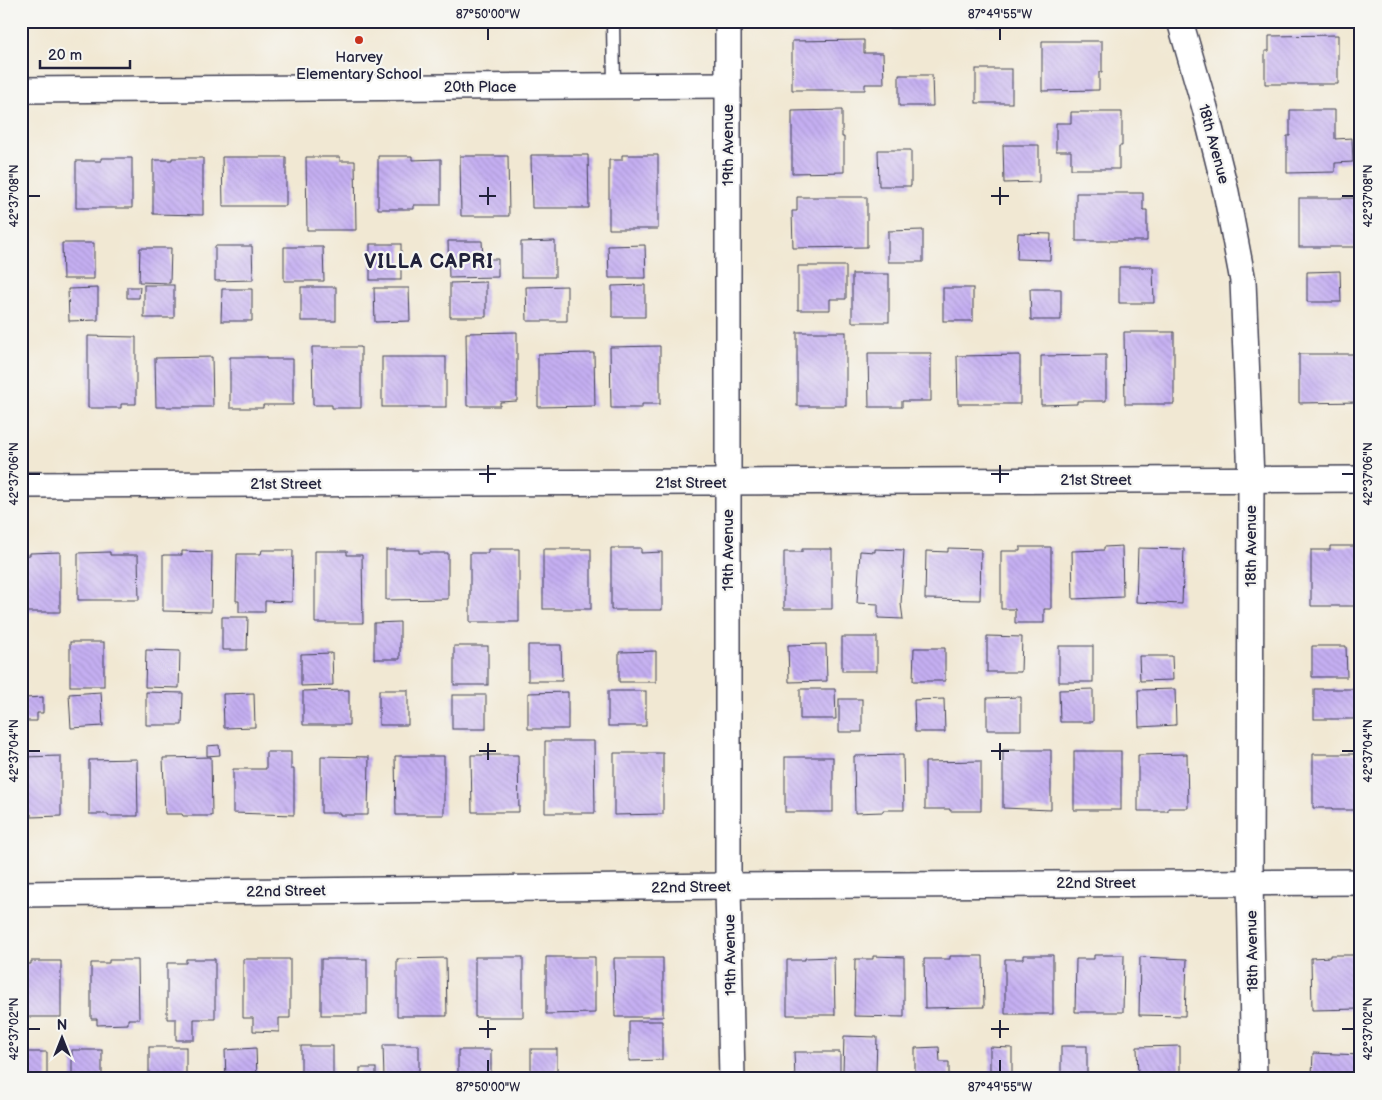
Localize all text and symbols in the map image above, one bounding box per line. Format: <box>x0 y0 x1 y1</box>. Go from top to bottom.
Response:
text: 87°50'00"W <box>456 7 520 22</box>
text: 87°49'55"W <box>968 7 1032 22</box>
marker: Harvey Elementary School <box>353 34 365 46</box>
scale bar <box>40 38 130 70</box>
text: 20 m <box>48 46 82 65</box>
place label: Harvey Elementary School <box>296 48 422 84</box>
street label: 20th Place <box>444 78 516 97</box>
street label: 18th Avenue <box>1194 102 1233 186</box>
street label: 19th Avenue <box>719 104 738 186</box>
text: 42°37'08"N <box>7 164 22 228</box>
text: 42°37'08"N <box>1361 164 1376 228</box>
district label: VILLA CAPRI <box>364 250 494 274</box>
text: 42°37'06"N <box>7 442 22 506</box>
text: 42°37'06"N <box>1361 442 1376 506</box>
street label: 21st Street <box>1060 471 1132 490</box>
street label: 21st Street <box>655 474 727 493</box>
street label: 21st Street <box>250 475 322 494</box>
street label: 18th Avenue <box>1242 505 1261 587</box>
street label: 19th Avenue <box>719 509 738 591</box>
text: 42°37'04"N <box>7 719 22 783</box>
text: 42°37'04"N <box>1361 719 1376 783</box>
street label: 22nd Street <box>1056 874 1136 893</box>
street label: 22nd Street <box>651 877 731 898</box>
street label: 22nd Street <box>246 881 326 902</box>
street label: 18th Avenue <box>1242 910 1263 992</box>
street label: 19th Avenue <box>720 914 741 996</box>
text: 42°37'02"N <box>7 997 22 1061</box>
text: 42°37'02"N <box>1361 997 1376 1061</box>
north arrow <box>38 1012 88 1062</box>
text: N <box>57 1017 67 1034</box>
text: 87°50'00"W <box>456 1080 520 1095</box>
text: 87°49'55"W <box>968 1080 1032 1095</box>

